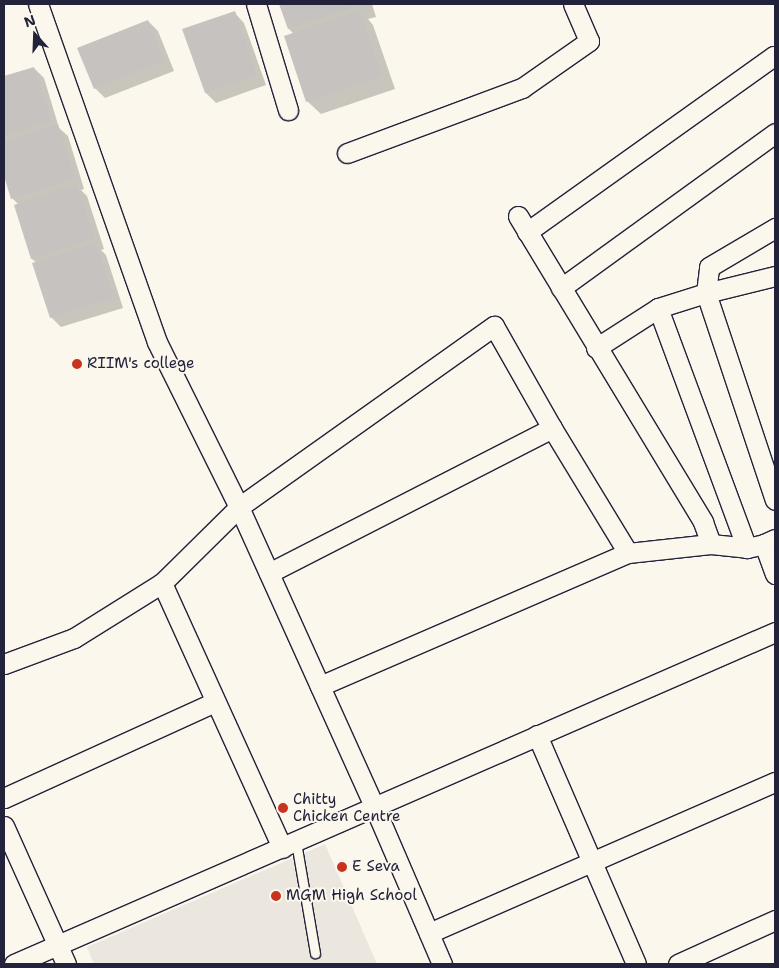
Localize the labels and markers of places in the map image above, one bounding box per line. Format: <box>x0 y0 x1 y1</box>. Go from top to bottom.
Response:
place label: RIIM's college <box>87 355 195 373</box>
marker: RIIM's college <box>71 358 83 370</box>
place label: Chitty Chicken Centre <box>293 790 401 825</box>
marker: Chitty Chicken Centre <box>277 802 289 814</box>
place label: E Seva <box>352 858 400 876</box>
marker: E Seva <box>336 861 348 873</box>
place label: MGM High School <box>286 887 417 905</box>
marker: MGM High School <box>270 890 282 902</box>

